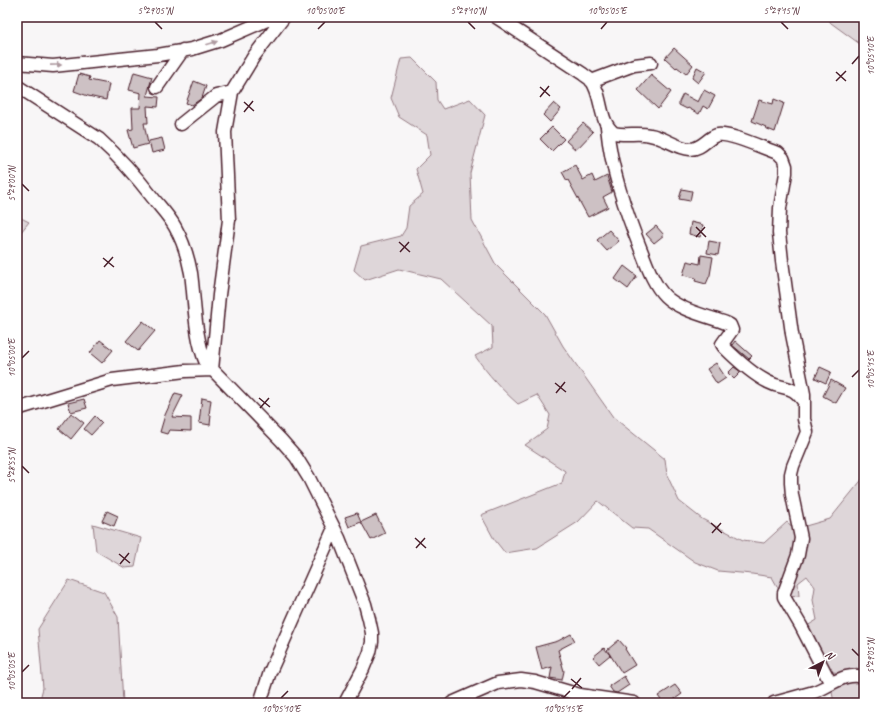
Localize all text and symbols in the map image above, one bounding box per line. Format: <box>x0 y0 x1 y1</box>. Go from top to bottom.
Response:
text: 5°29'05"N <box>138 4 174 17</box>
text: 10°05'00"E <box>306 4 346 17</box>
text: 5°29'10"N <box>451 4 487 17</box>
text: 10°05'05"E <box>588 4 628 17</box>
text: 5°29'15"N <box>764 4 800 17</box>
text: 10°05'10"E <box>864 35 877 75</box>
one-way arrow <box>206 40 218 46</box>
one-way arrow <box>50 62 62 69</box>
text: 5°29'00"N <box>5 165 18 201</box>
text: 10°05'00"E <box>5 337 18 377</box>
text: 10°05'15"E <box>864 349 877 389</box>
text: 5°28'55"N <box>5 447 18 483</box>
text: 5°29'05"N <box>864 637 877 673</box>
north arrow <box>803 642 843 682</box>
text: N <box>822 647 839 664</box>
text: 10°05'05"E <box>5 651 18 691</box>
text: 10°05'10"E <box>262 702 302 715</box>
text: 10°05'15"E <box>544 702 584 715</box>

